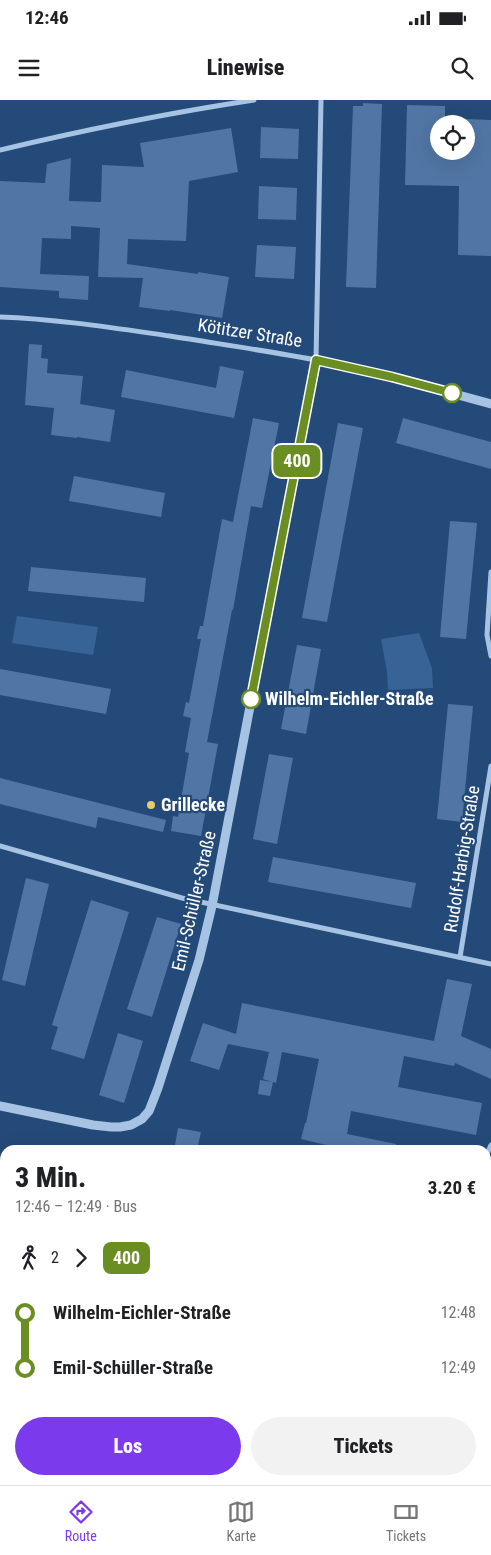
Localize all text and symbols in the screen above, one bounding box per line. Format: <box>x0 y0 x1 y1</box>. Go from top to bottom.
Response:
text: 12:46 <box>25 6 69 29</box>
icon: menu <box>15 54 43 82</box>
icon: search <box>448 54 476 82</box>
text: Linewise <box>207 55 284 80</box>
map controls <box>430 115 475 160</box>
button: locate <box>430 115 475 160</box>
street label: Kötitzer Straße <box>196 314 304 351</box>
unlabelled marker <box>442 383 462 403</box>
line badge: 400 <box>268 445 326 477</box>
text: 400 <box>283 450 311 471</box>
place label: Wilhelm-Eichler-Straße <box>265 688 434 709</box>
marker: Wilhelm-Eichler-Straße <box>241 689 261 709</box>
street label: Rudolf-Harbig-Straße <box>440 784 483 934</box>
place label: Grillecke <box>161 794 225 815</box>
marker: Grillecke <box>145 799 157 811</box>
street label: Emil-Schüller-Straße <box>167 829 220 973</box>
text: 3 Min. <box>15 1161 86 1194</box>
text: 3.20 € <box>428 1176 476 1199</box>
text: 12:46 – 12:49 · Bus <box>15 1197 137 1216</box>
icon: walk <box>15 1244 43 1272</box>
icon: forward <box>67 1244 95 1272</box>
text: 400 <box>113 1247 140 1268</box>
text: 2 <box>51 1248 59 1267</box>
text: Wilhelm-Eichler-Straße <box>53 1301 231 1324</box>
text: 12:48 <box>441 1303 476 1322</box>
text: Emil-Schüller-Straße <box>53 1356 213 1379</box>
text: 12:49 <box>441 1358 476 1377</box>
button: Los <box>15 1417 241 1475</box>
button: Tickets <box>251 1417 476 1475</box>
tab: Route <box>65 1498 97 1544</box>
tab: Karte <box>227 1498 256 1544</box>
tab: Tickets <box>386 1498 426 1544</box>

